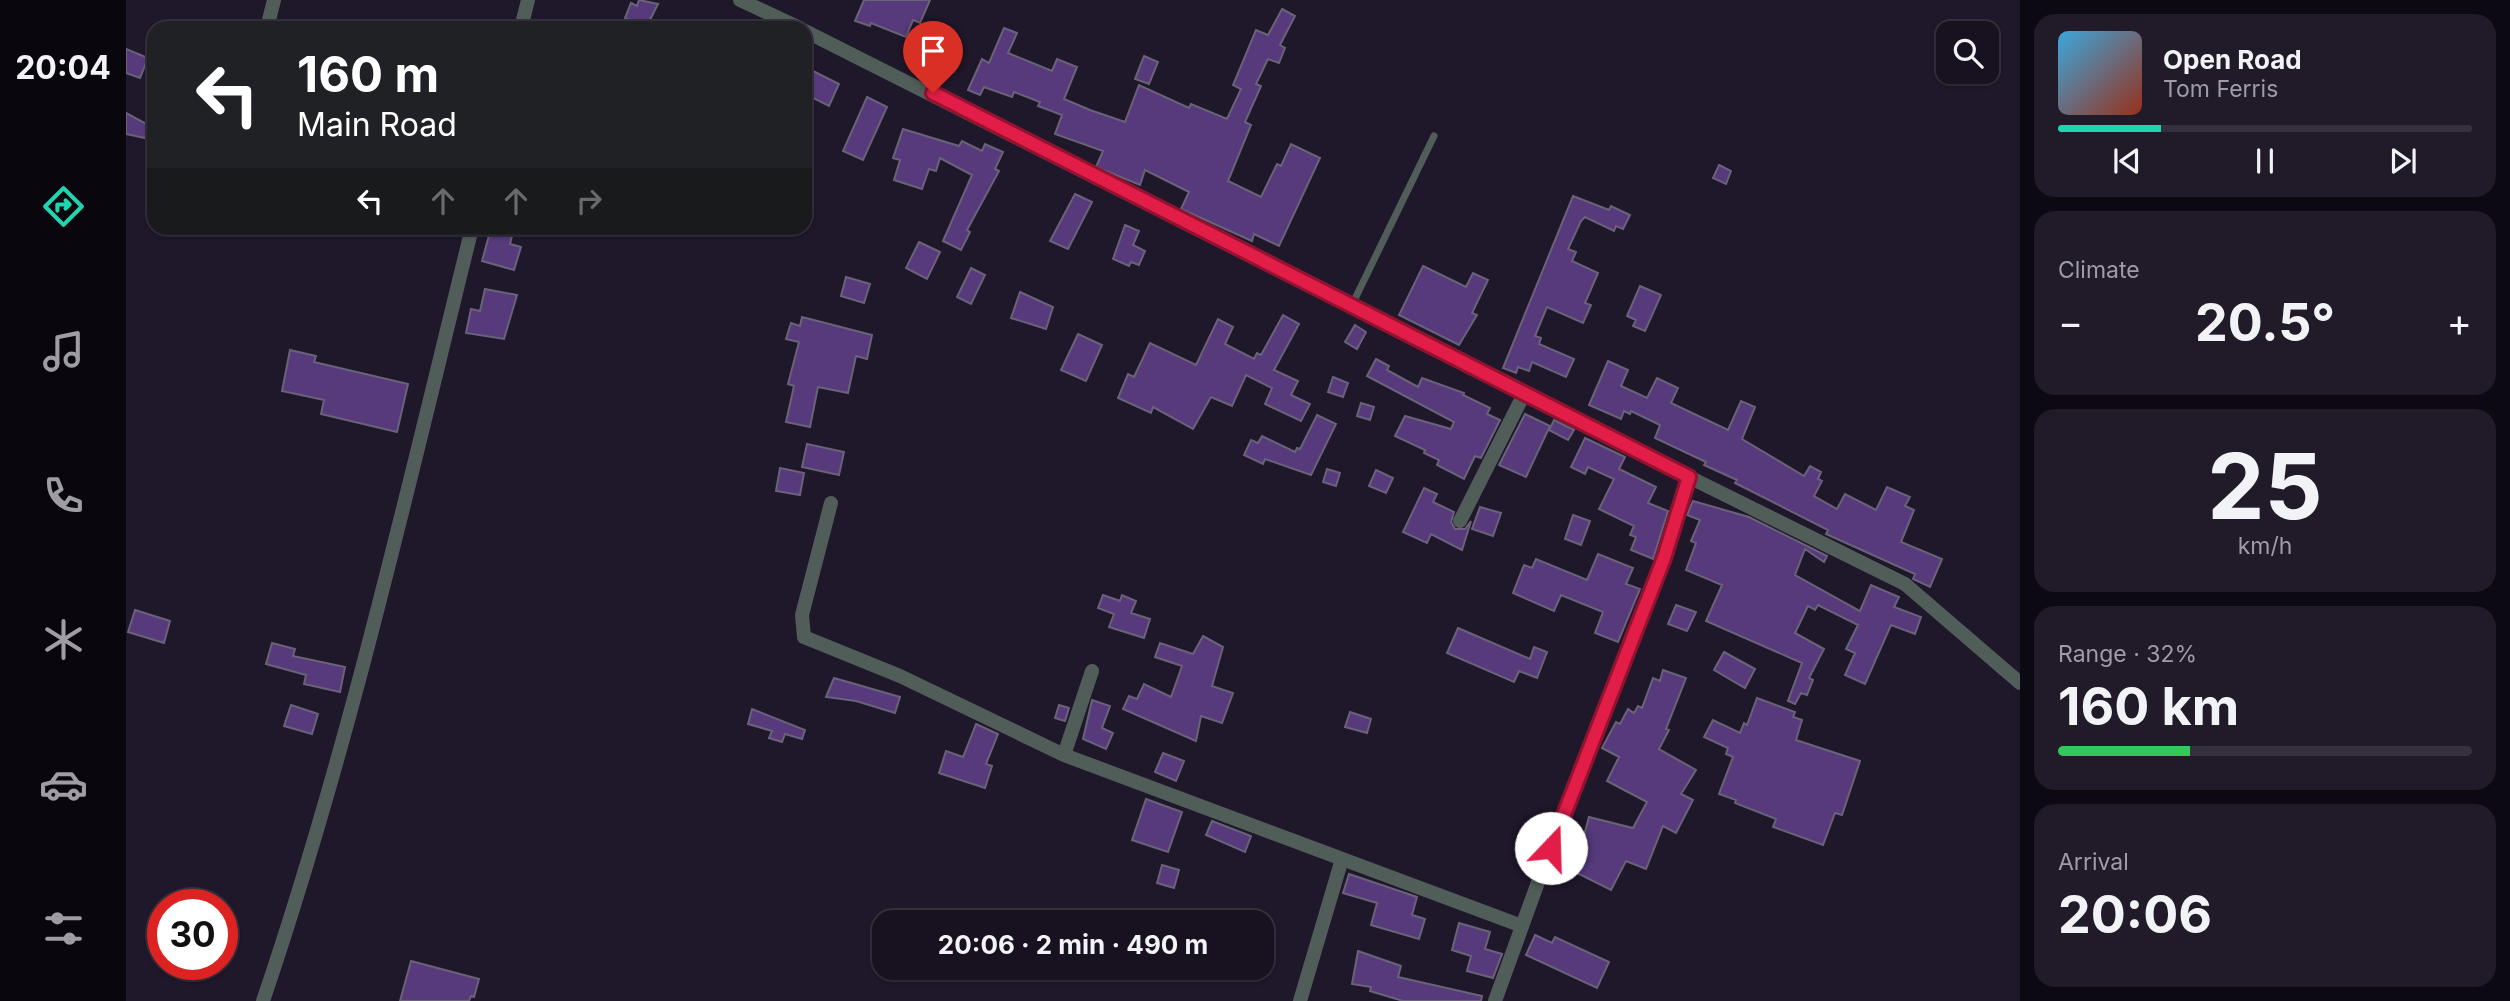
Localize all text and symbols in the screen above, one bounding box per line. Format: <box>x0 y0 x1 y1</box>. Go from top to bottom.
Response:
pin <box>903 21 963 93</box>
map controls <box>1936 21 1999 84</box>
button: search <box>1936 21 1999 84</box>
icon: arrive <box>914 32 952 70</box>
text: Open Road <box>2163 44 2302 75</box>
text: 160 m <box>297 45 439 104</box>
text: 20:04 <box>15 48 111 87</box>
icon: left <box>182 49 273 140</box>
text: Tom Ferris <box>2163 75 2278 103</box>
text: Main Road <box>297 105 457 144</box>
icon: previous <box>2108 142 2146 180</box>
icon: pause <box>2246 142 2284 180</box>
icon: next <box>2384 142 2422 180</box>
icon: directions <box>39 182 88 231</box>
icon: left <box>351 182 389 220</box>
icon: ahead <box>424 182 462 220</box>
icon: ahead <box>497 182 535 220</box>
icon: right <box>570 182 608 220</box>
text: Climate <box>2058 256 2140 284</box>
text: 20.5° <box>2195 291 2335 354</box>
text: − <box>2058 299 2083 345</box>
text: + <box>2447 299 2472 345</box>
icon: music <box>39 327 88 376</box>
text: 25 <box>2207 431 2323 541</box>
icon: phone <box>39 471 88 520</box>
text: km/h <box>2238 532 2292 560</box>
icon: climate <box>39 615 88 664</box>
text: Range · 32% <box>2058 640 2197 668</box>
text: 160 km <box>2058 675 2239 738</box>
icon: car <box>39 760 88 809</box>
position arrow <box>1514 811 1588 885</box>
text: Arrival <box>2058 848 2129 876</box>
text: 20:06 <box>2058 883 2212 946</box>
speed limit sign: 30 <box>147 889 238 980</box>
icon: filters <box>39 904 88 953</box>
text: 20:06 · 2 min · 490 m <box>938 929 1208 960</box>

